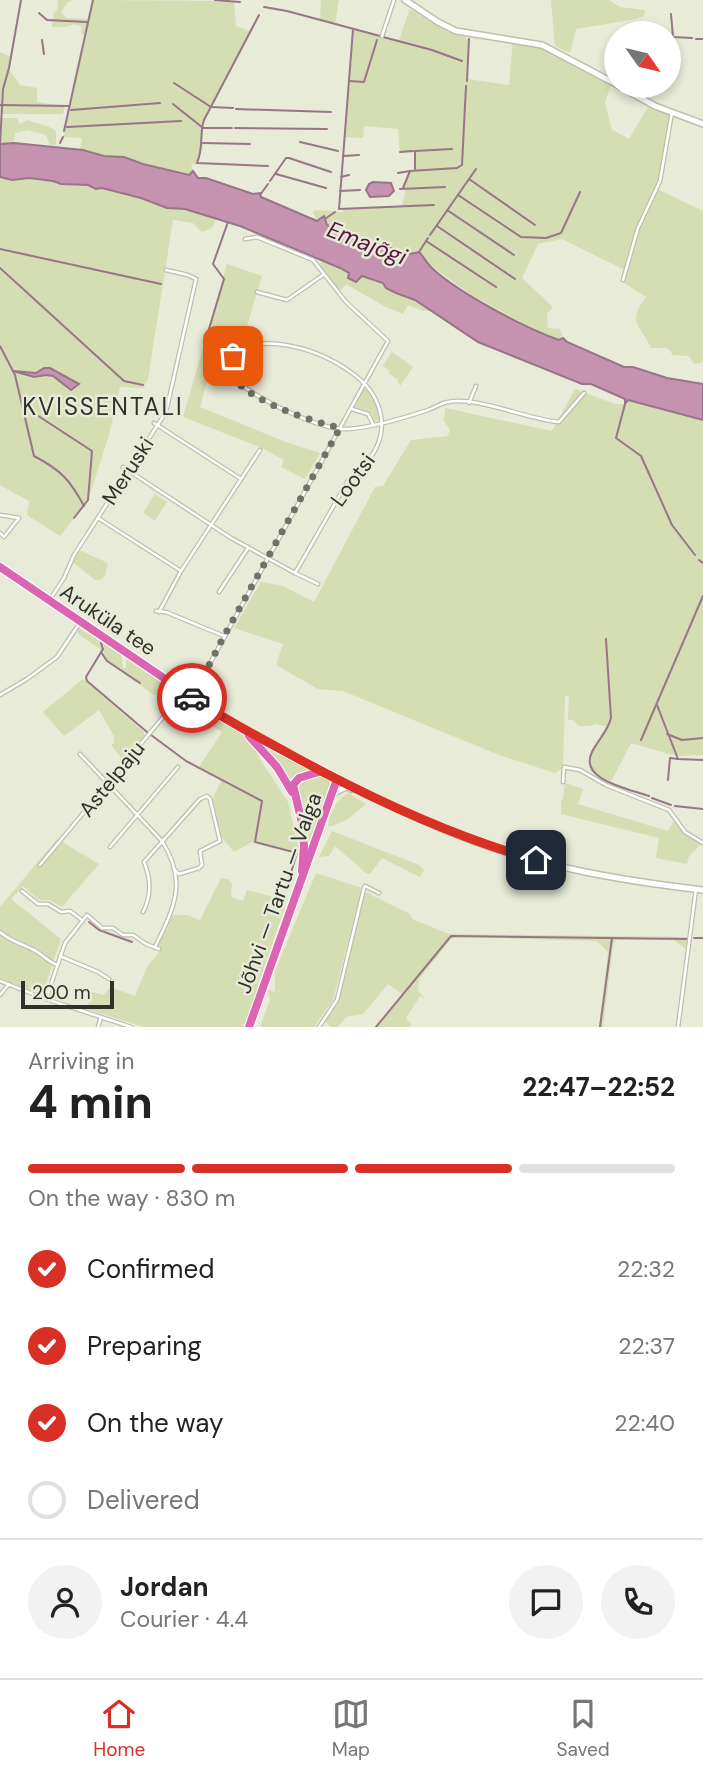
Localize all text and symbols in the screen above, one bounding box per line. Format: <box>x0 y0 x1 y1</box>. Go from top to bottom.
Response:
north arrow <box>604 21 681 98</box>
map controls <box>604 21 681 98</box>
water label: Emajõgi <box>323 214 412 272</box>
pin <box>203 326 263 386</box>
icon: bag <box>214 337 252 375</box>
district label: KVISSENTALI <box>22 391 184 422</box>
street label: Meruski <box>96 432 160 510</box>
street label: Lootsi <box>324 448 382 512</box>
street label: Aruküla tee <box>55 578 161 662</box>
courier <box>157 663 227 733</box>
icon: car <box>173 679 211 717</box>
street label: Astelpaju <box>73 735 151 823</box>
street label: Jõhvi — Tartu — Valga <box>230 789 328 997</box>
pin <box>506 830 566 890</box>
icon: home <box>517 841 555 879</box>
scale bar <box>21 978 114 1010</box>
text: 200 m <box>32 980 91 1005</box>
text: Arriving in <box>28 1046 134 1076</box>
text: 22:47–22:52 <box>522 1070 675 1104</box>
text: 4 min <box>28 1072 153 1132</box>
text: On the way · 830 m <box>28 1183 235 1213</box>
icon: check <box>28 1250 66 1288</box>
text: Confirmed <box>87 1252 214 1286</box>
text: 22:32 <box>617 1254 675 1284</box>
icon: check <box>28 1327 66 1365</box>
text: Preparing <box>87 1329 202 1363</box>
text: 22:37 <box>618 1331 675 1361</box>
icon: check <box>28 1404 66 1442</box>
text: On the way <box>87 1406 223 1440</box>
text: 22:40 <box>614 1408 675 1438</box>
text: Delivered <box>87 1483 200 1517</box>
button: person <box>28 1565 102 1639</box>
button: chat <box>509 1565 583 1639</box>
button: phone <box>601 1565 675 1639</box>
text: Jordan <box>120 1570 209 1604</box>
text: Courier · 4.4 <box>120 1604 248 1634</box>
tab: Home <box>93 1695 145 1762</box>
tab: Map <box>332 1695 370 1762</box>
tab: Saved <box>556 1695 610 1762</box>

